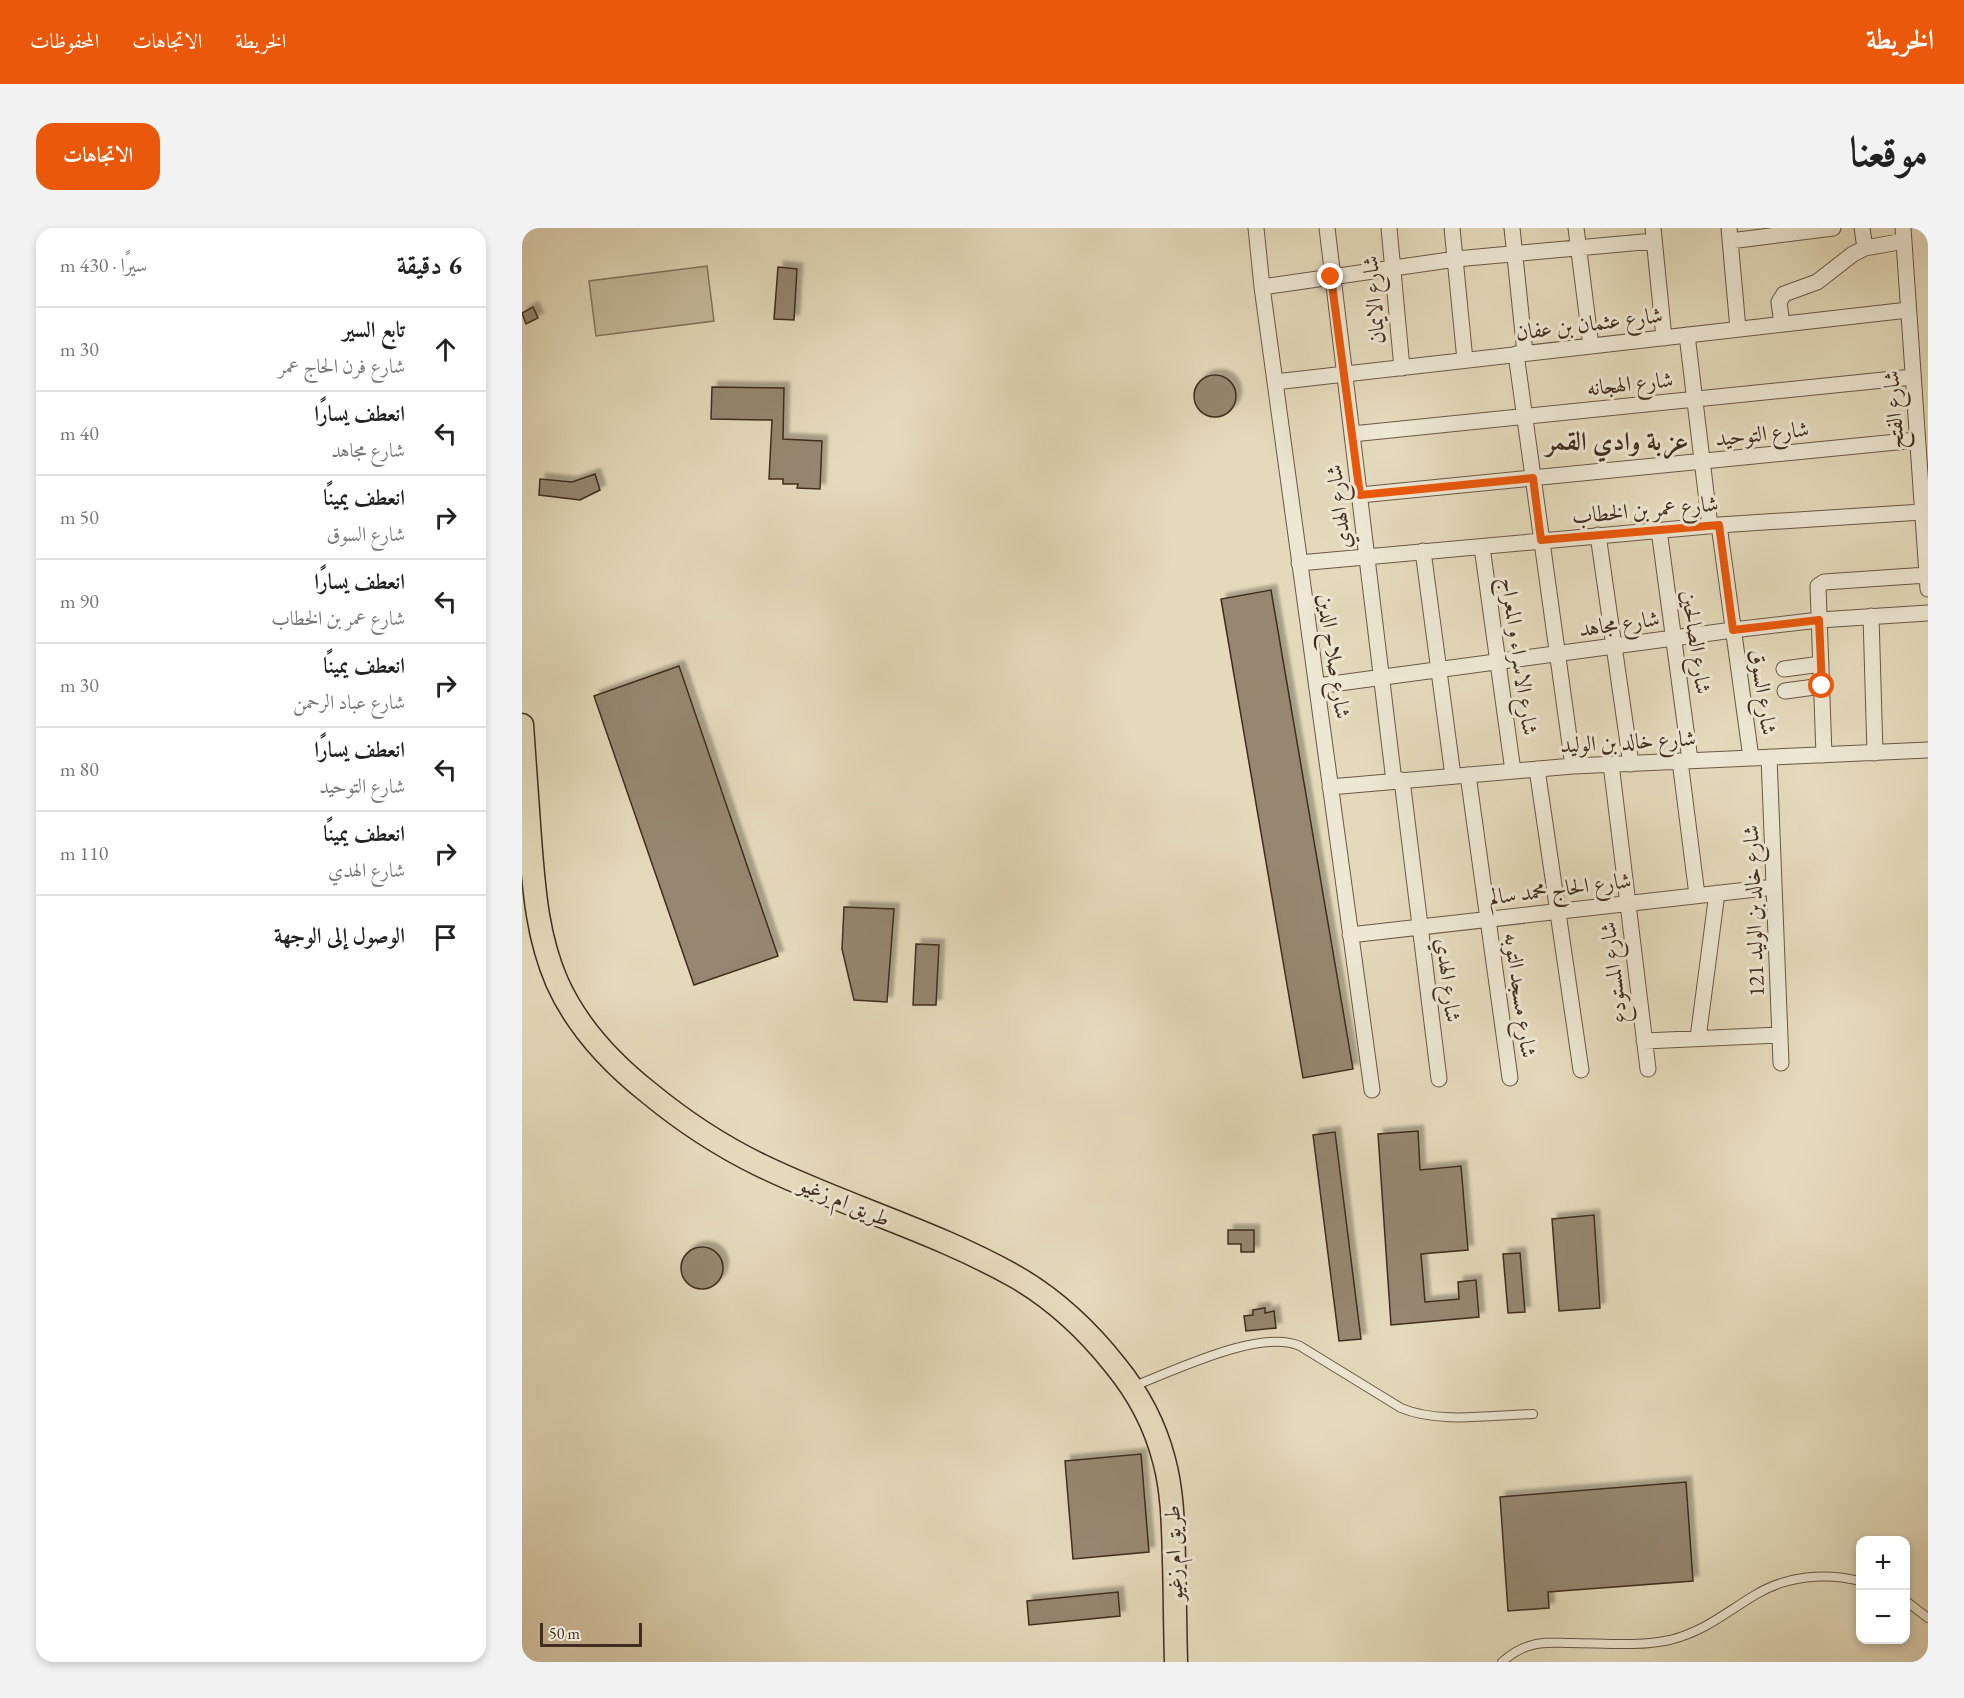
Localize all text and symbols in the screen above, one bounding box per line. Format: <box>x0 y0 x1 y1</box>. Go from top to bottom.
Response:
text: الخريطة <box>1866 21 1934 57</box>
text: المحفوظات <box>30 27 99 54</box>
text: الاتجاهات <box>132 27 202 54</box>
text: الخريطة <box>235 27 286 54</box>
button: الاتجاهات <box>36 123 160 190</box>
text: موقعنا <box>1850 124 1928 179</box>
text: 6 دقيقة <box>397 248 462 282</box>
text: سيرًا · 430 m <box>60 252 147 278</box>
street label: شارع الايمان <box>1355 254 1396 345</box>
route end <box>1317 263 1343 289</box>
street label: شارع عثمان بن عفان <box>1514 300 1665 351</box>
text: تابع السير <box>342 315 405 344</box>
icon: ahead <box>429 333 462 366</box>
text: 30 m <box>60 336 99 362</box>
text: شارع فرن الحاج عمر <box>278 353 405 379</box>
street label: شارع الهجانه <box>1585 365 1675 406</box>
street label: شارع الفتح <box>1876 369 1916 450</box>
text: انعطف يسارًا <box>314 399 405 428</box>
street label: شارع التوحيد <box>1714 414 1811 457</box>
icon: left <box>429 417 462 450</box>
text: 40 m <box>60 420 99 446</box>
district label: عزبة وادي القمر <box>1543 424 1688 463</box>
text: شارع مجاهد <box>331 437 405 463</box>
street label: شارع الهدي <box>1319 463 1362 551</box>
text: انعطف يمينًا <box>323 483 405 512</box>
street label: شارع عمر بن الخطاب <box>1571 489 1720 534</box>
icon: right <box>429 501 462 534</box>
text: 50 m <box>60 504 99 530</box>
text: شارع السوق <box>326 521 405 547</box>
text: انعطف يسارًا <box>314 567 405 596</box>
street label: شارع الاسراء و المعراج <box>1489 575 1545 738</box>
icon: left <box>429 585 462 618</box>
text: 90 m <box>60 588 99 614</box>
street label: شارع الصالحين <box>1671 588 1718 697</box>
street label: شارع صلاح الدين <box>1306 592 1358 721</box>
street label: شارع مجاهد <box>1577 603 1662 647</box>
text: شارع عمر بن الخطاب <box>271 605 405 631</box>
street label: شارع السوق <box>1739 647 1784 737</box>
text: انعطف يمينًا <box>323 651 405 680</box>
icon: right <box>429 669 462 702</box>
text: 30 m <box>60 672 99 698</box>
route start <box>1808 672 1834 698</box>
text: شارع عباد الرحمن <box>293 689 405 715</box>
street label: شارع خالد بن الوليد <box>1559 723 1697 764</box>
text: انعطف يسارًا <box>314 735 405 764</box>
icon: left <box>429 753 462 786</box>
text: 80 m <box>60 756 99 782</box>
text: شارع التوحيد <box>319 773 405 799</box>
text: انعطف يمينًا <box>323 819 405 848</box>
street label: شارع خالد بن الوليد 121 <box>1736 824 1775 997</box>
icon: right <box>429 837 462 870</box>
text: 110 m <box>60 840 108 866</box>
text: شارع الهدي <box>328 857 405 883</box>
street label: شارع الحاج محمد سالم <box>1487 865 1634 917</box>
street label: شارع المستودع <box>1593 920 1638 1026</box>
text: الوصول إلى الوجهة <box>274 921 405 950</box>
icon: arrive <box>429 921 462 954</box>
street label: شارع مسجد التوبه <box>1493 931 1544 1060</box>
street label: شارع الهدي <box>1425 936 1468 1024</box>
street label: طريق ام زغيو <box>791 1169 895 1238</box>
street label: طريق ام زغيو <box>1157 1504 1195 1603</box>
map controls <box>1856 1536 1910 1644</box>
button: + <box>1856 1536 1910 1590</box>
button: − <box>1856 1590 1910 1644</box>
scale bar <box>540 1620 642 1648</box>
text: 50 m <box>549 1623 580 1644</box>

